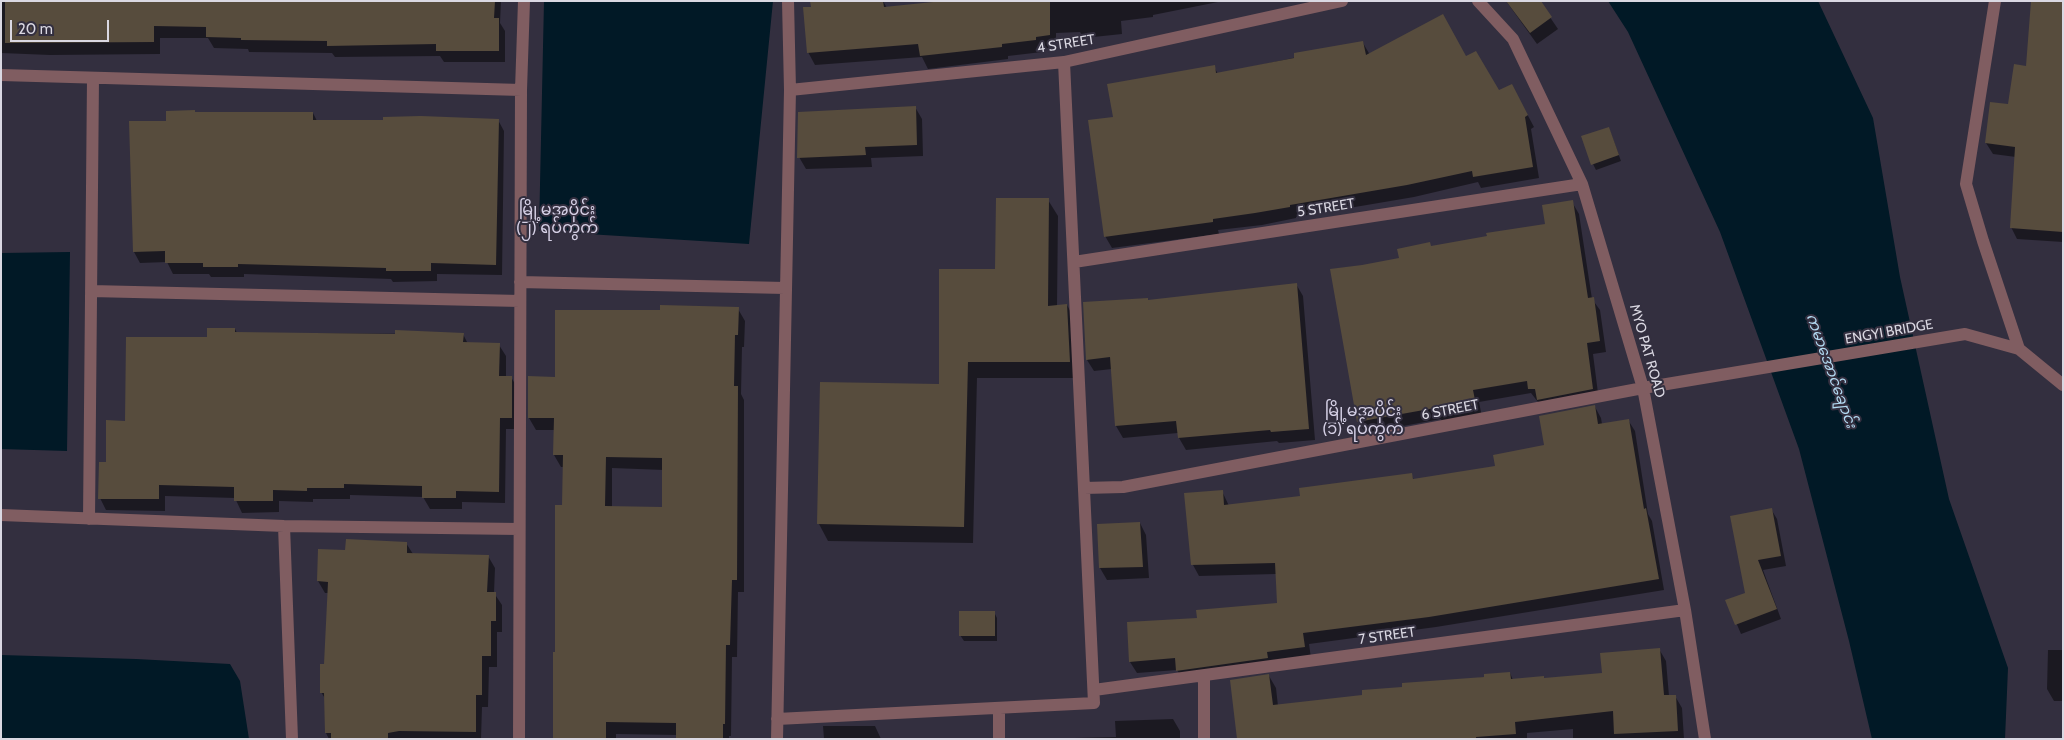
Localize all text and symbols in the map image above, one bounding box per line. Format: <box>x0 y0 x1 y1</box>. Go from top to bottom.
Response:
scale bar <box>12 10 111 42</box>
text: 20 m <box>18 20 53 38</box>
street label: 4 STREET <box>1036 31 1096 57</box>
street label: 5 STREET <box>1296 195 1356 221</box>
district label: မြို့မအပိုင်း (၂) ရပ်ကွက် <box>516 200 598 238</box>
street label: MYO PAT ROAD <box>1626 302 1668 400</box>
water label: ကမာအောင်ချောင်း <box>1802 311 1860 431</box>
street label: ENGYI BRIDGE <box>1844 316 1934 348</box>
street label: 6 STREET <box>1420 396 1480 424</box>
district label: မြို့မအပိုင်း (၁) ရပ်ကွက် <box>1322 401 1404 439</box>
street label: 7 STREET <box>1357 624 1417 648</box>

